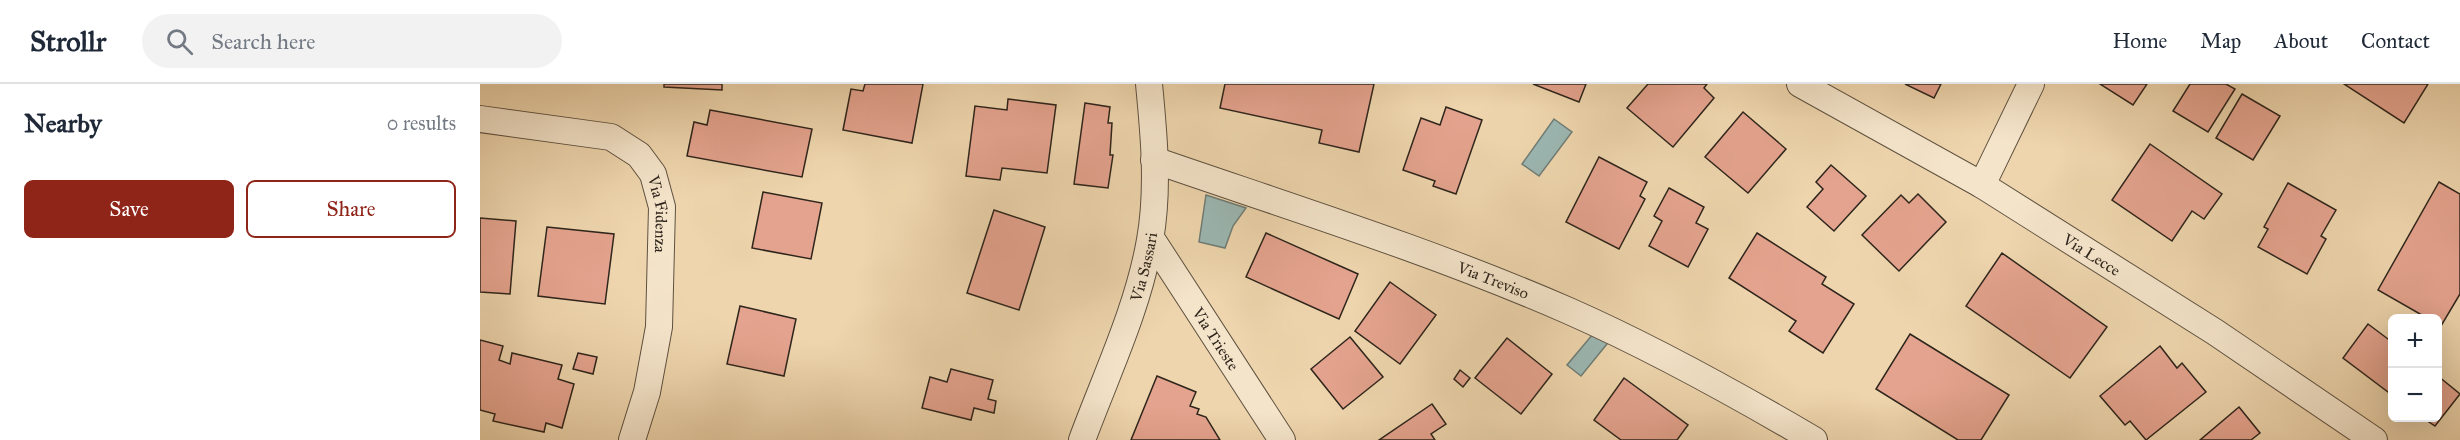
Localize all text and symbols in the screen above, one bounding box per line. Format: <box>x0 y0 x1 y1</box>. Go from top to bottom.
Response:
search box <box>142 14 562 68</box>
text: Strollr <box>30 24 106 59</box>
icon: search <box>163 25 196 58</box>
text: Search here <box>211 28 315 55</box>
text: Home <box>2112 28 2167 54</box>
text: Map <box>2200 28 2241 54</box>
text: About <box>2274 28 2328 54</box>
text: Contact <box>2361 28 2430 54</box>
text: Nearby <box>24 107 102 139</box>
text: 0 results <box>387 111 456 135</box>
street label: Via Fidenza <box>644 172 672 253</box>
button: Save <box>24 180 234 238</box>
button: Share <box>246 180 456 238</box>
street label: Via Lecce <box>2058 229 2124 280</box>
street label: Via Sassari <box>1126 230 1161 305</box>
street label: Via Treviso <box>1454 257 1532 303</box>
street label: Via Trieste <box>1188 303 1243 374</box>
map controls <box>2388 314 2442 422</box>
button: + <box>2388 314 2442 368</box>
button: − <box>2388 368 2442 422</box>

